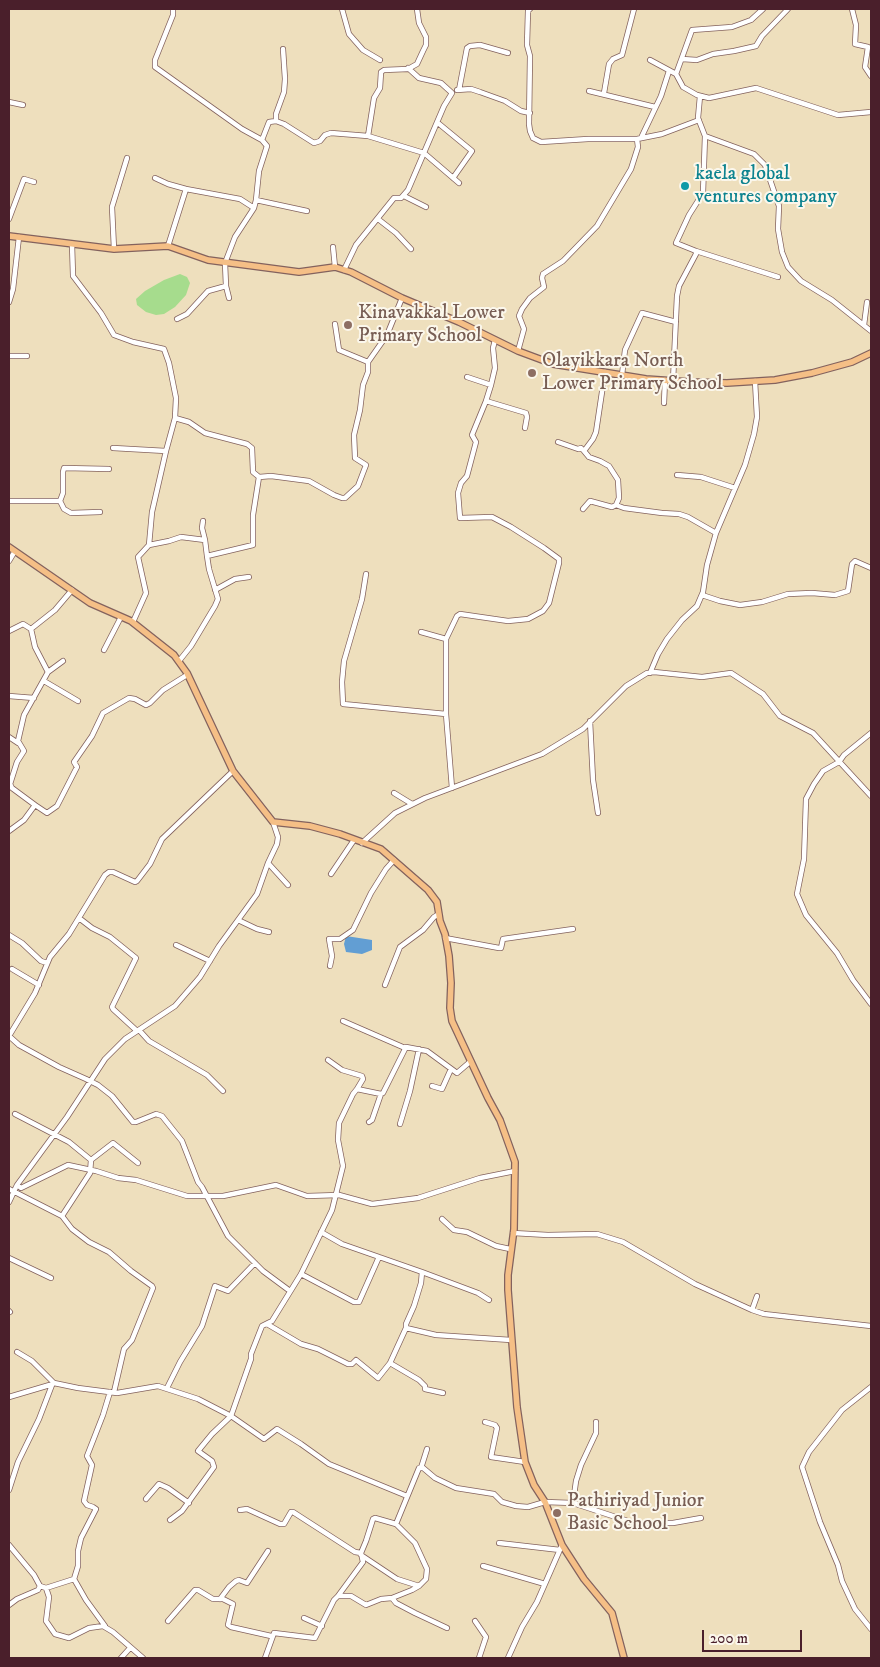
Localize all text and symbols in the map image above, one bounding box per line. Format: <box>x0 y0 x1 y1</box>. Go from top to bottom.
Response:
place label: kaela global ventures company <box>695 163 837 210</box>
marker: kaela global ventures company <box>679 180 691 192</box>
place label: Kinavakkal Lower Primary School <box>358 302 505 349</box>
marker: Kinavakkal Lower Primary School <box>342 319 354 331</box>
place label: Olayikkara North Lower Primary School <box>542 350 723 397</box>
marker: Olayikkara North Lower Primary School <box>526 367 538 379</box>
place label: Pathiriyad Junior Basic School <box>567 1490 704 1537</box>
marker: Pathiriyad Junior Basic School <box>551 1507 563 1519</box>
scale bar <box>705 1620 805 1652</box>
text: 200 m <box>710 1629 748 1648</box>

